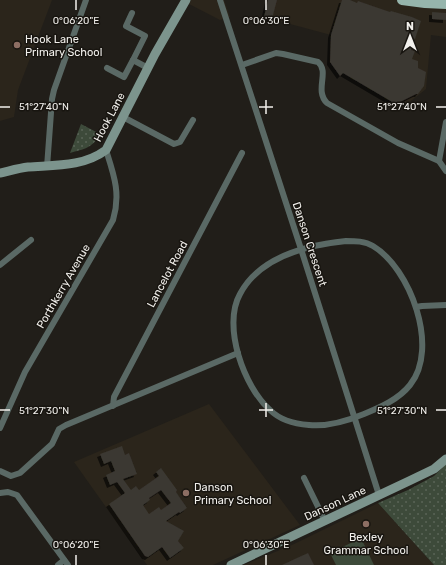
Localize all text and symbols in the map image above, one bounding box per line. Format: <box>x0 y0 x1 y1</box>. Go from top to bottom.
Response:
text: 0°06'20"E <box>53 15 99 27</box>
text: 0°06'30"E <box>243 15 289 27</box>
north arrow <box>390 16 430 56</box>
text: N <box>406 20 414 33</box>
place label: Hook Lane Primary School <box>25 33 102 59</box>
marker: Hook Lane Primary School <box>12 40 22 50</box>
street label: Hook Lane <box>91 90 128 144</box>
text: 51°27'40"N <box>19 101 69 113</box>
text: 51°27'40"N <box>377 101 427 113</box>
street label: Danson Crescent <box>290 200 330 289</box>
street label: Lancelot Road <box>145 239 190 310</box>
street label: Porthkerry Avenue <box>34 242 93 331</box>
text: 51°27'30"N <box>19 405 69 417</box>
text: 51°27'30"N <box>377 405 427 417</box>
place label: Danson Primary School <box>194 481 271 507</box>
street label: Danson Lane <box>302 483 368 523</box>
marker: Danson Primary School <box>181 488 191 498</box>
marker: Bexley Grammar School <box>361 519 371 529</box>
place label: Bexley Grammar School <box>324 531 408 557</box>
text: 0°06'20"E <box>53 539 99 551</box>
text: 0°06'30"E <box>243 539 289 551</box>

